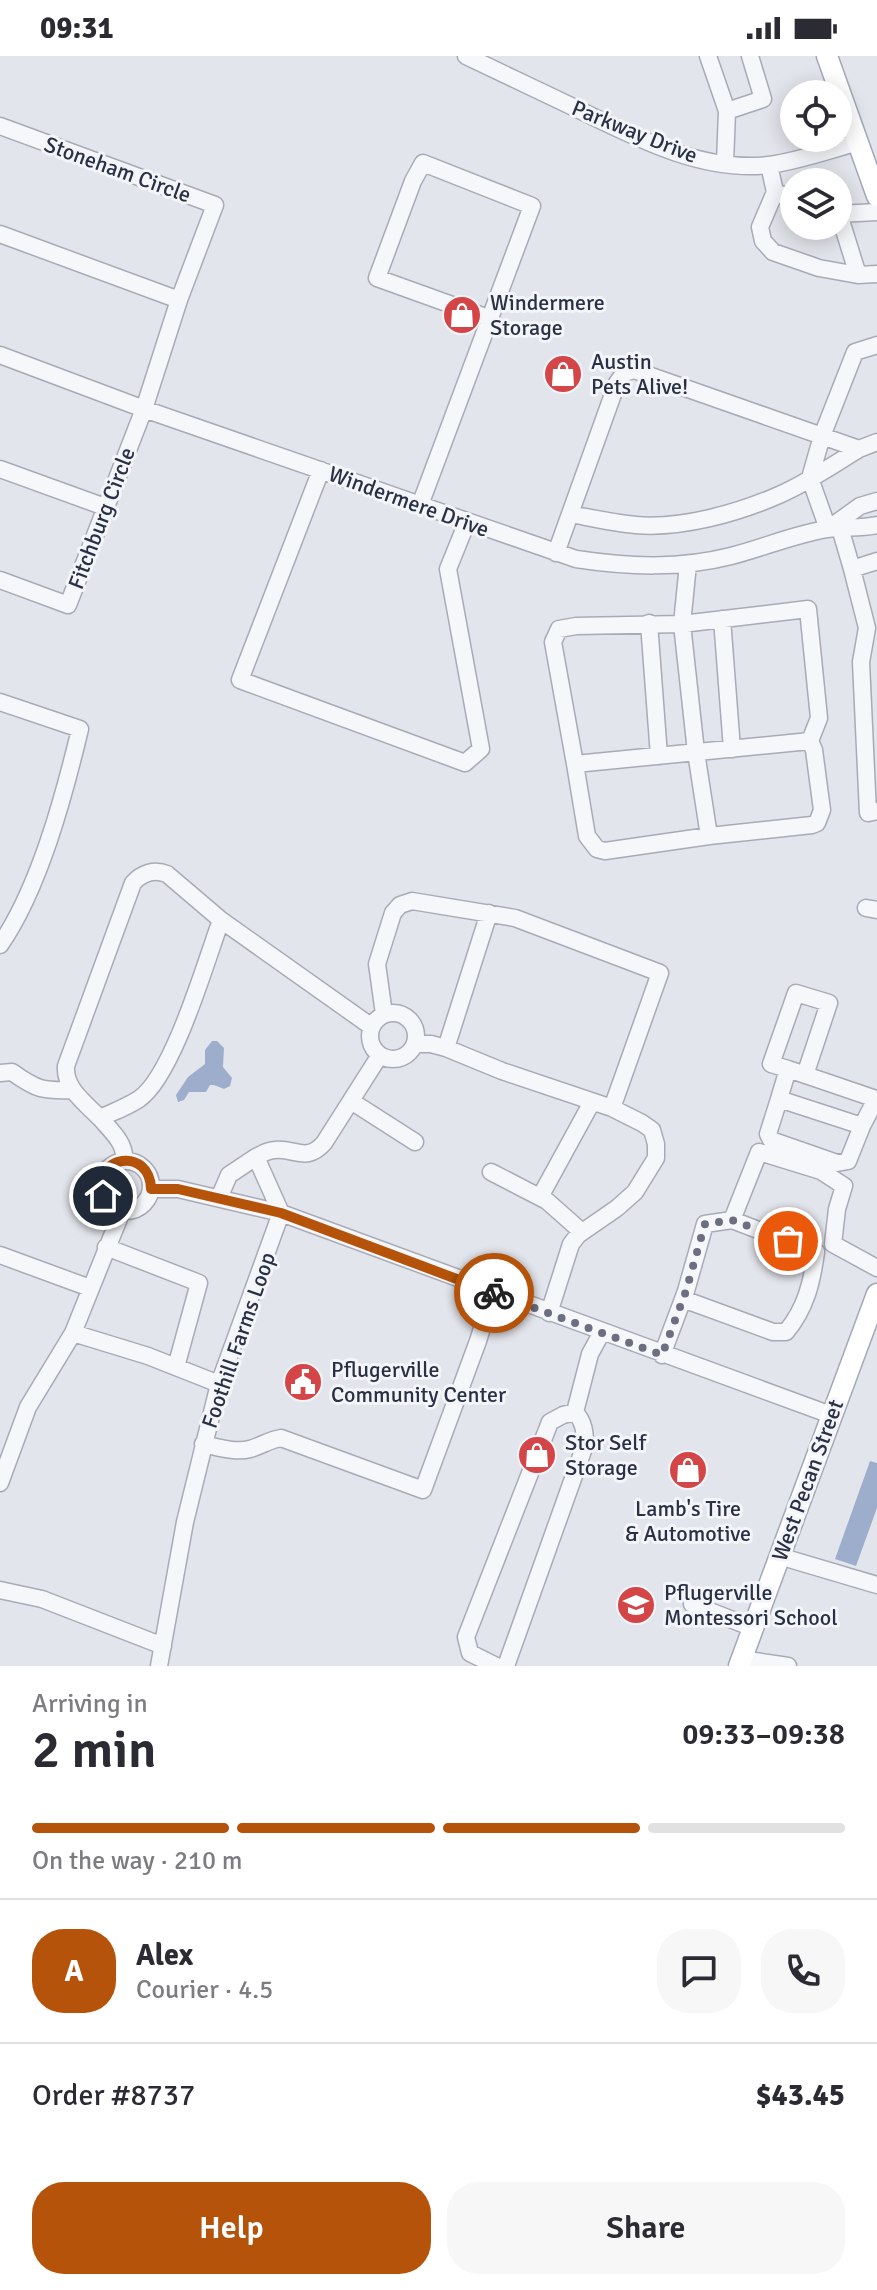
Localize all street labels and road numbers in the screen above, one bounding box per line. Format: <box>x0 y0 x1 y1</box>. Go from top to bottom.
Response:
street label: Parkway Drive <box>568 94 702 169</box>
street label: Stoneham Circle <box>41 130 195 209</box>
street label: Fitchburg Circle <box>62 443 141 593</box>
street label: Windermere Drive <box>325 460 493 543</box>
street label: Foothill Farms Loop <box>196 1249 281 1432</box>
street label: West Pecan Street <box>766 1396 849 1564</box>

